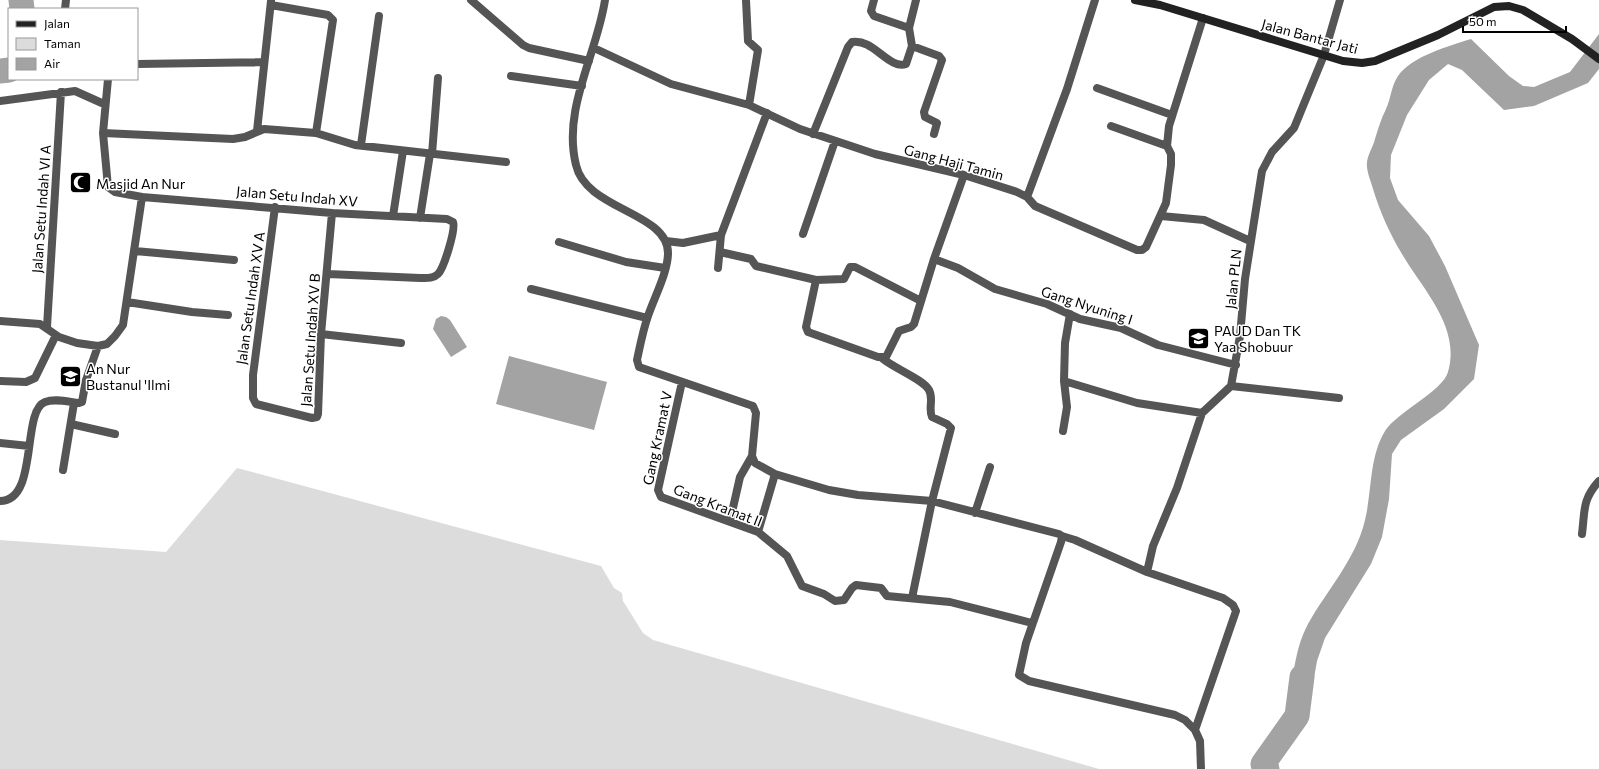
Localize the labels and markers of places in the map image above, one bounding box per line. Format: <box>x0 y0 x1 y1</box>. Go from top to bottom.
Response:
mosque icon: Masjid An Nur <box>67 170 93 196</box>
place label: Masjid An Nur <box>96 175 186 192</box>
place label: PAUD Dan TK Yaa Shobuur <box>1214 322 1301 355</box>
school or university icon: PAUD Dan TK Yaa Shobuur <box>1186 325 1212 351</box>
place label: An Nur Bustanul 'Ilmi <box>86 360 170 393</box>
school or university icon: An Nur Bustanul 'Ilmi <box>57 363 83 389</box>

